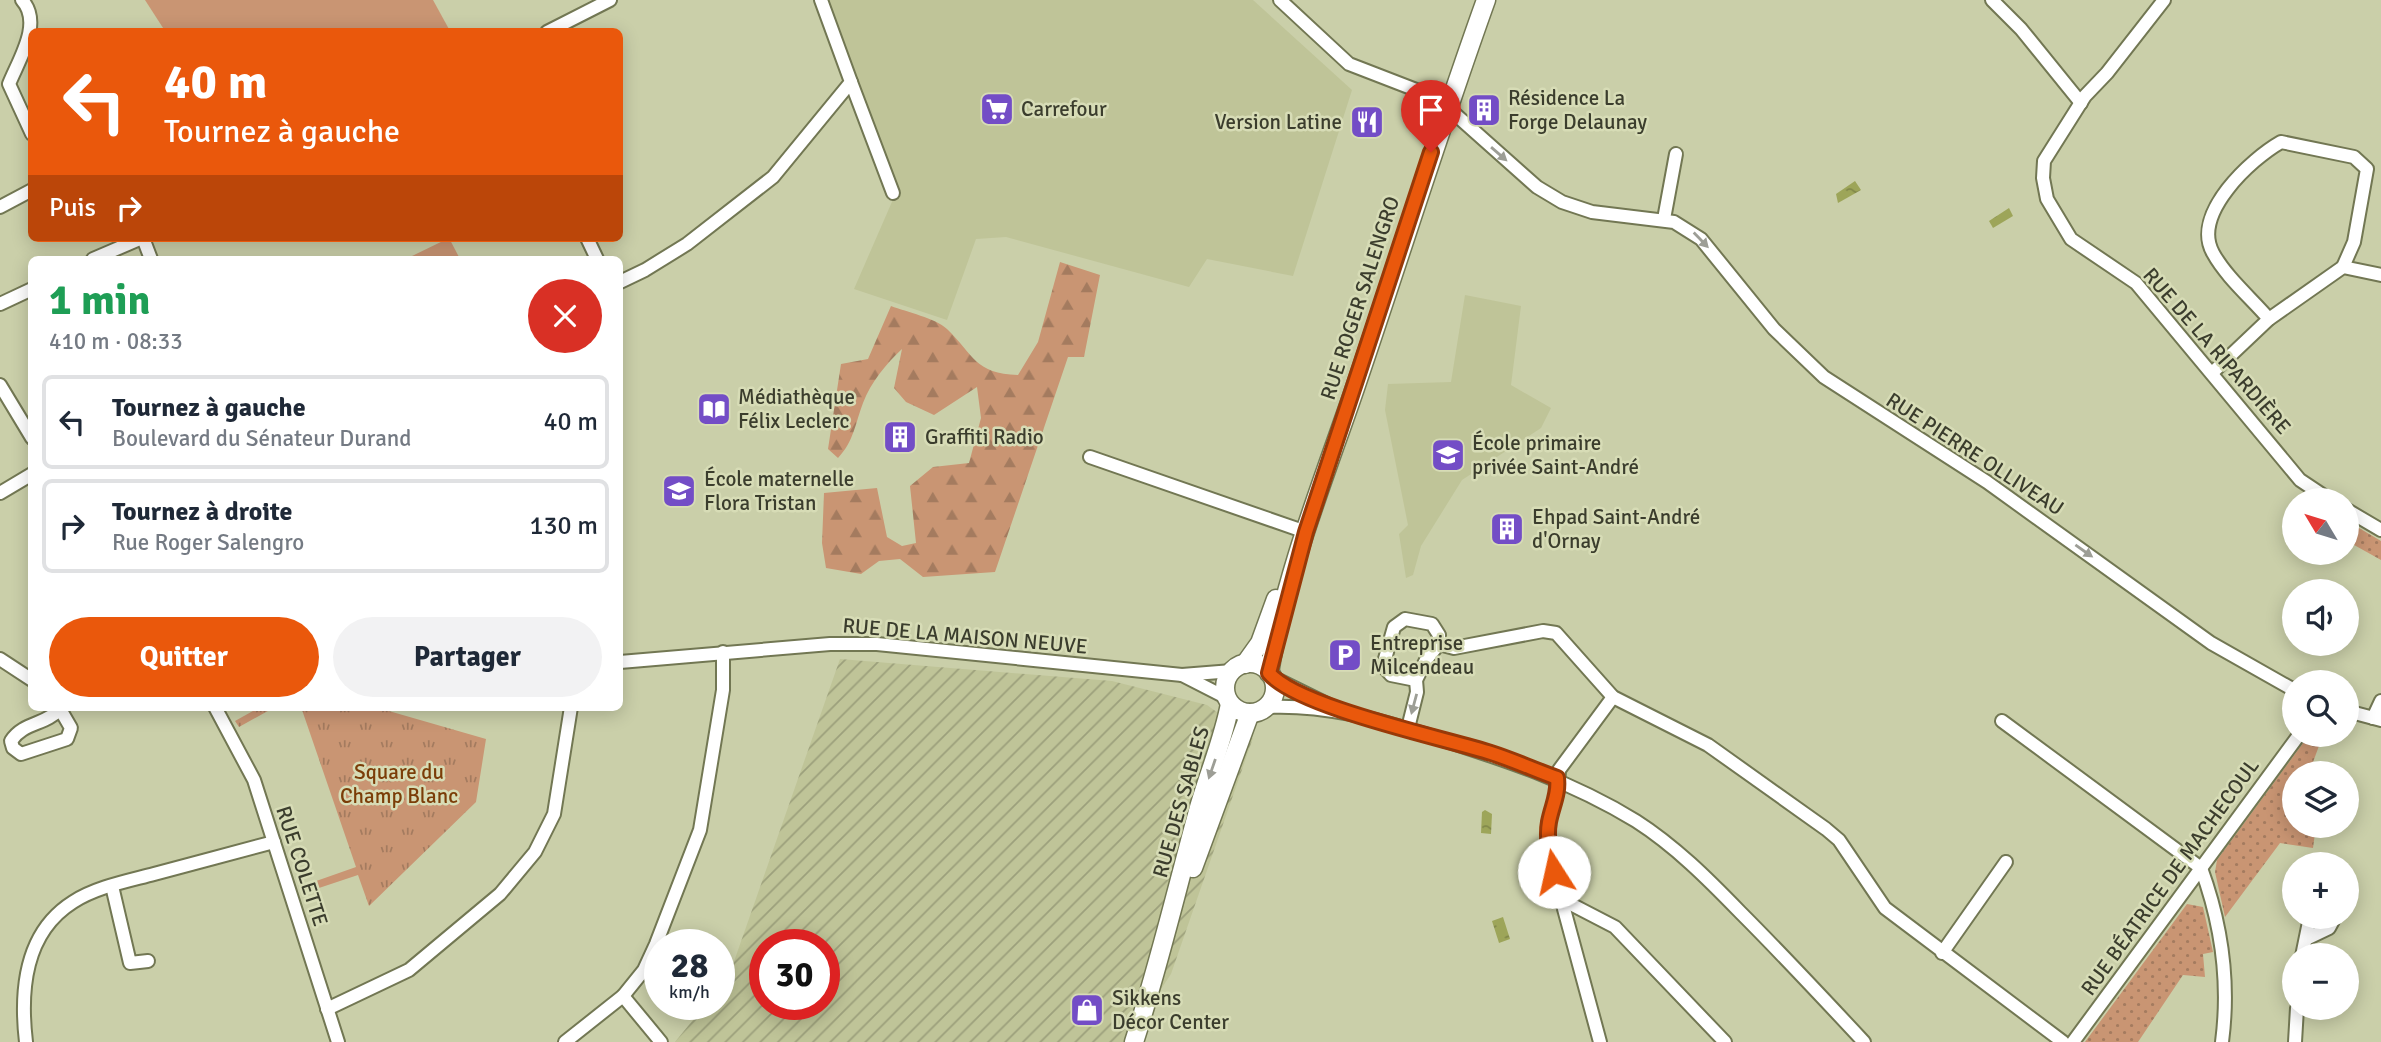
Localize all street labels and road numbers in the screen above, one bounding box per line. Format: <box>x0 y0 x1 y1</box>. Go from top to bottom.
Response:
street label: RUE ROGER SALENGRO <box>1315 193 1405 403</box>
street label: RUE DE LA RIPARDIÈRE <box>2138 262 2296 440</box>
street label: RUE PIERRE OLLIVEAU <box>1881 387 2069 521</box>
street label: RUE DE LA MAISON NEUVE <box>842 612 1088 660</box>
street label: RUE DES SABLES <box>1147 723 1215 881</box>
street label: RUE BÉATRICE DE MACHECOUL <box>2075 753 2265 1001</box>
street label: RUE COLETTE <box>270 803 334 929</box>

